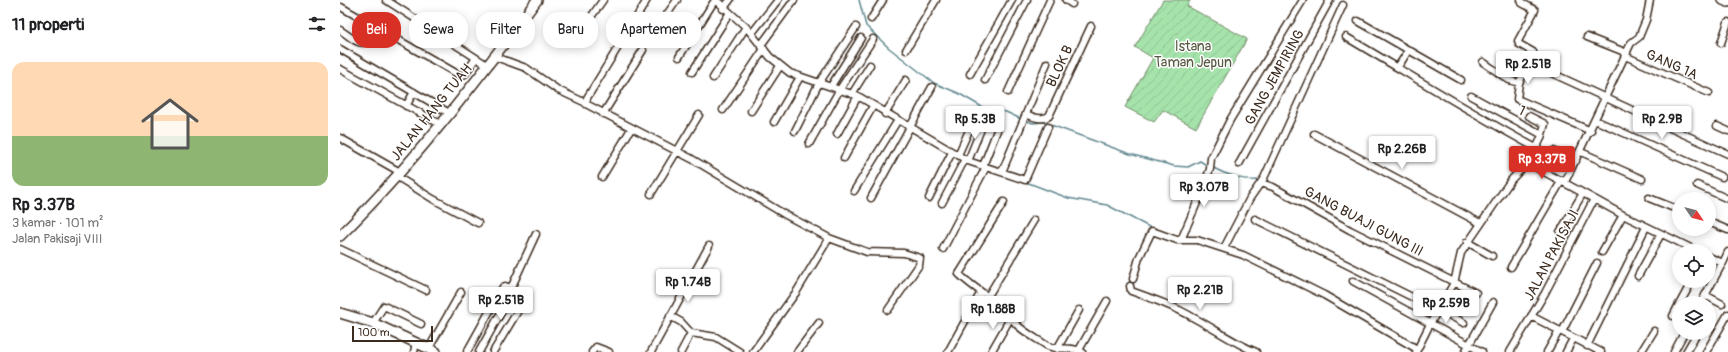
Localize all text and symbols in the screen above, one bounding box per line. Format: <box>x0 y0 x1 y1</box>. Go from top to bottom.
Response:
chip: Beli <box>352 12 401 48</box>
chip: Sewa <box>409 12 468 48</box>
chip: Filter <box>476 12 535 48</box>
chip: Baru <box>543 12 598 48</box>
chip: Apartemen <box>606 12 701 48</box>
icon: filters <box>306 13 328 35</box>
text: 11 properti <box>12 14 84 35</box>
street label: GANG JEMPIRING <box>1241 26 1308 128</box>
park label: Istana Taman Jepun <box>1154 38 1232 71</box>
street label: BLOK B <box>1042 43 1077 90</box>
street label: GANG 1A <box>1643 46 1700 83</box>
pin: Rp 2.51B <box>1487 51 1569 85</box>
text: Rp 2.51B <box>1505 56 1551 72</box>
street label: JALAN HANG TUAH <box>387 60 476 164</box>
icon: home <box>134 88 206 160</box>
street label: 1 <box>1515 102 1528 119</box>
pin: Rp 5.3B <box>938 106 1012 140</box>
pin: Rp 2.9B <box>1625 106 1699 140</box>
text: Rp 5.3B <box>955 111 996 127</box>
text: Rp 2.9B <box>1642 111 1682 127</box>
pin: Rp 2.26B <box>1361 136 1443 170</box>
text: Rp 2.26B <box>1378 141 1426 157</box>
pin: Rp 3.37B <box>1501 146 1583 180</box>
text: Rp 3.37B <box>1518 151 1566 167</box>
pin: Rp 3.07B <box>1163 174 1245 208</box>
text: Rp 3.07B <box>1179 179 1229 195</box>
street label: GANG BUAJI GUNG III <box>1301 183 1426 260</box>
north arrow <box>1672 192 1716 236</box>
map controls <box>1672 192 1716 340</box>
text: Rp 3.37B <box>12 194 75 215</box>
street label: JALAN PAKISAJI <box>1520 207 1583 304</box>
text: 3 kamar · 101 m² <box>12 215 103 231</box>
text: Jalan Pakisaji VIII <box>12 231 102 247</box>
button: locate <box>1672 244 1716 288</box>
pin: Rp 1.74B <box>647 269 729 303</box>
text: Rp 1.74B <box>665 274 711 290</box>
pin: Rp 2.21B <box>1159 277 1241 311</box>
text: Rp 2.21B <box>1177 282 1223 298</box>
pin: Rp 2.51B <box>460 287 542 321</box>
pin: Rp 2.59B <box>1405 290 1487 324</box>
text: Rp 2.51B <box>478 292 524 308</box>
text: Rp 2.59B <box>1422 295 1470 311</box>
pin: Rp 1.88B <box>952 296 1034 330</box>
button: layers <box>1672 296 1716 340</box>
text: Rp 1.88B <box>971 301 1015 317</box>
scale bar <box>352 324 433 343</box>
text: 100 m <box>358 326 389 339</box>

